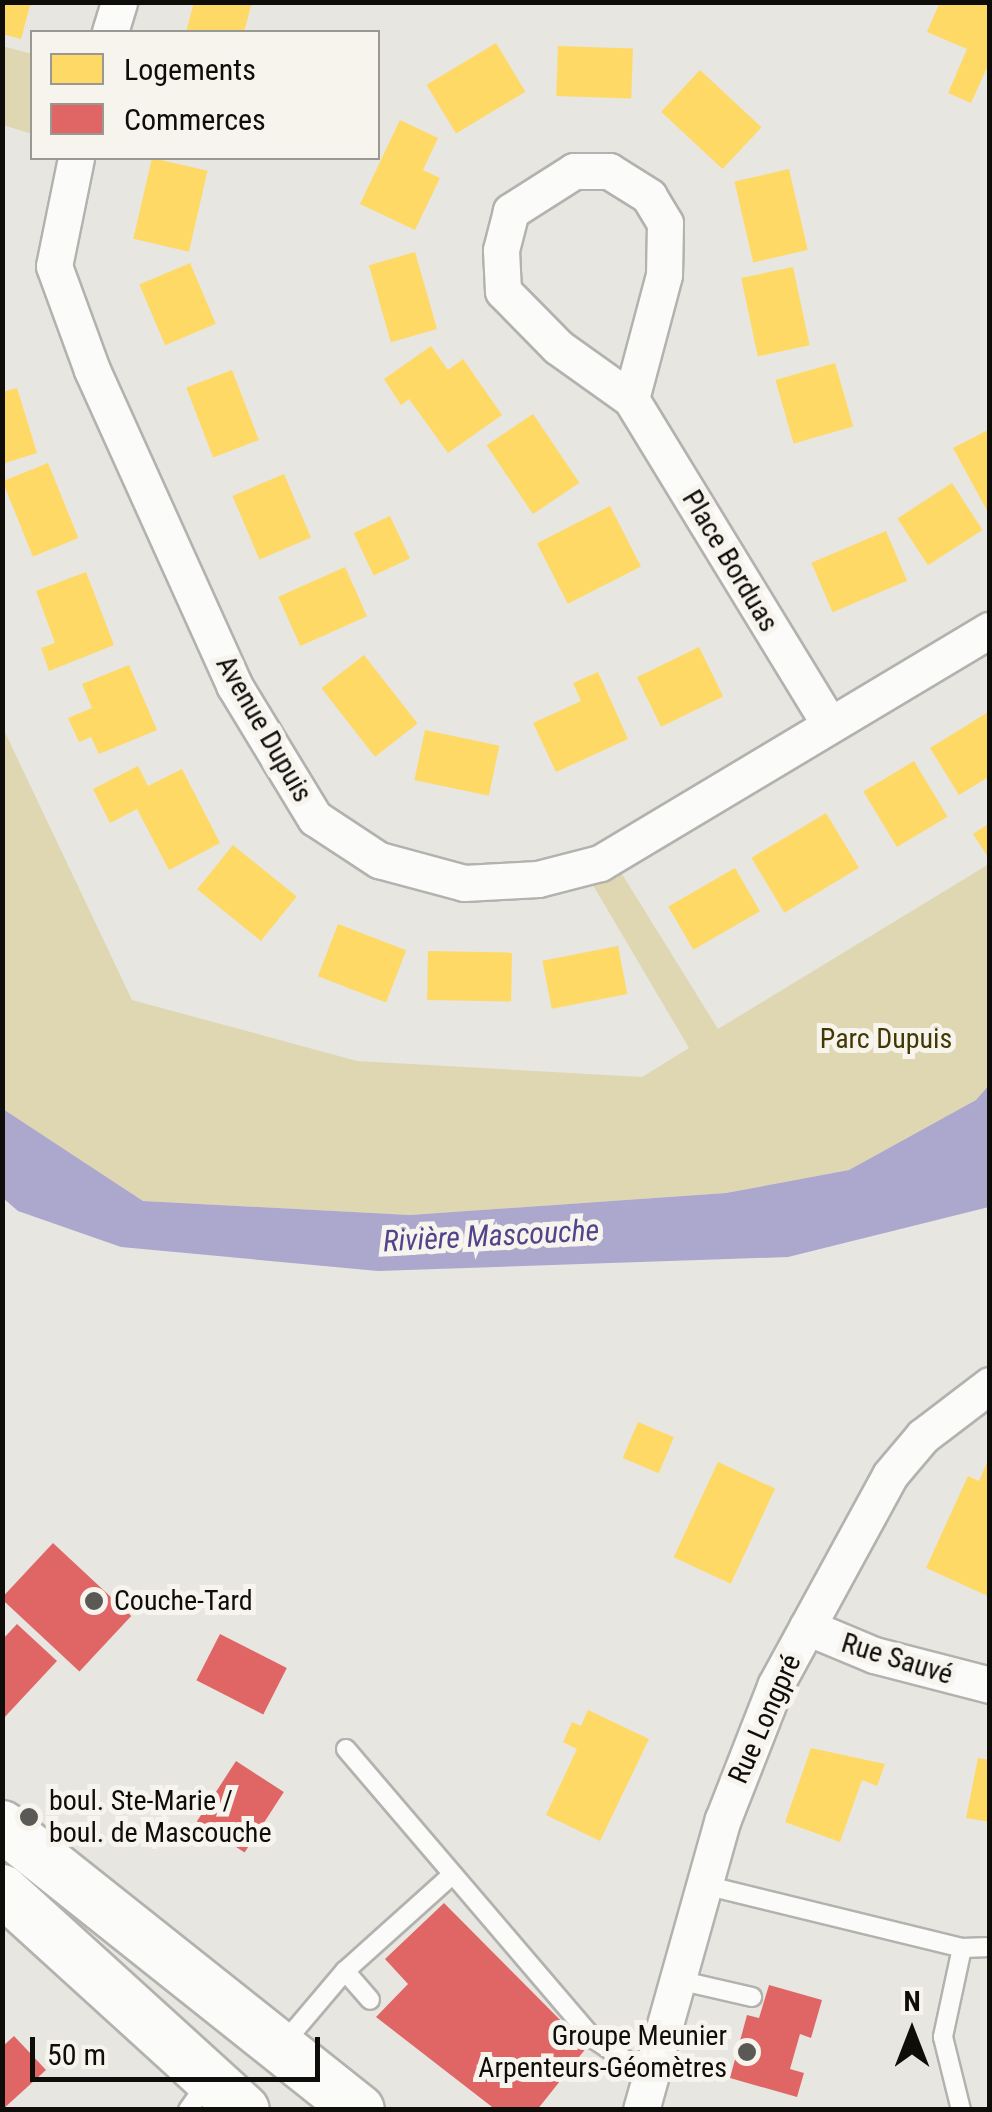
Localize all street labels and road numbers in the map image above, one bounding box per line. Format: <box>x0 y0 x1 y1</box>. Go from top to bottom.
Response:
street label: Place Borduas <box>675 484 785 638</box>
street label: Avenue Dupuis <box>209 650 319 808</box>
street label: Rue Sauvé <box>837 1626 957 1692</box>
street label: Rue Longpré <box>722 1649 808 1789</box>

